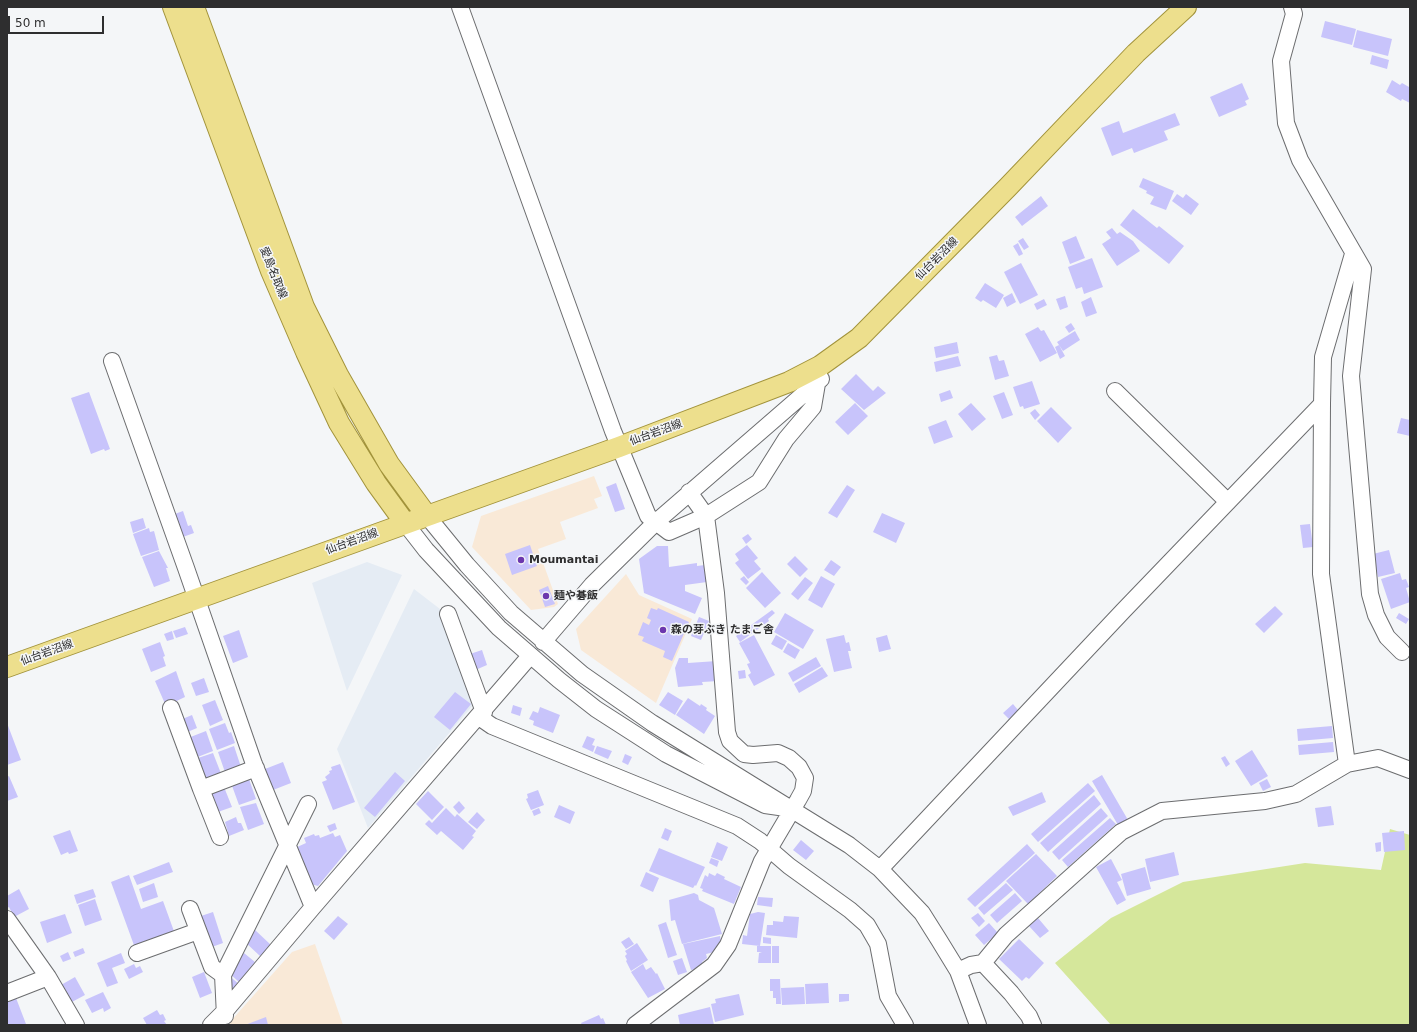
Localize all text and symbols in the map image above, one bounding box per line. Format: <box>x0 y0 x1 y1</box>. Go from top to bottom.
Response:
scale bar <box>10 8 106 34</box>
text: 50 m <box>15 16 46 30</box>
street label: 仙台岩沼線 <box>913 235 961 283</box>
street label: 愛島名取線 <box>257 245 289 301</box>
street label: 仙台岩沼線 <box>628 417 684 449</box>
street label: 仙台岩沼線 <box>324 526 380 558</box>
place label: Moumantai <box>529 553 599 567</box>
marker: Moumantai <box>516 555 526 565</box>
place label: 麺や碁飯 <box>554 589 598 603</box>
marker: 麺や碁飯 <box>541 591 551 601</box>
place label: 森の芽ぶき たまご舎 <box>671 623 774 637</box>
marker: 森の芽ぶき たまご舎 <box>658 625 668 635</box>
street label: 仙台岩沼線 <box>19 637 75 669</box>

